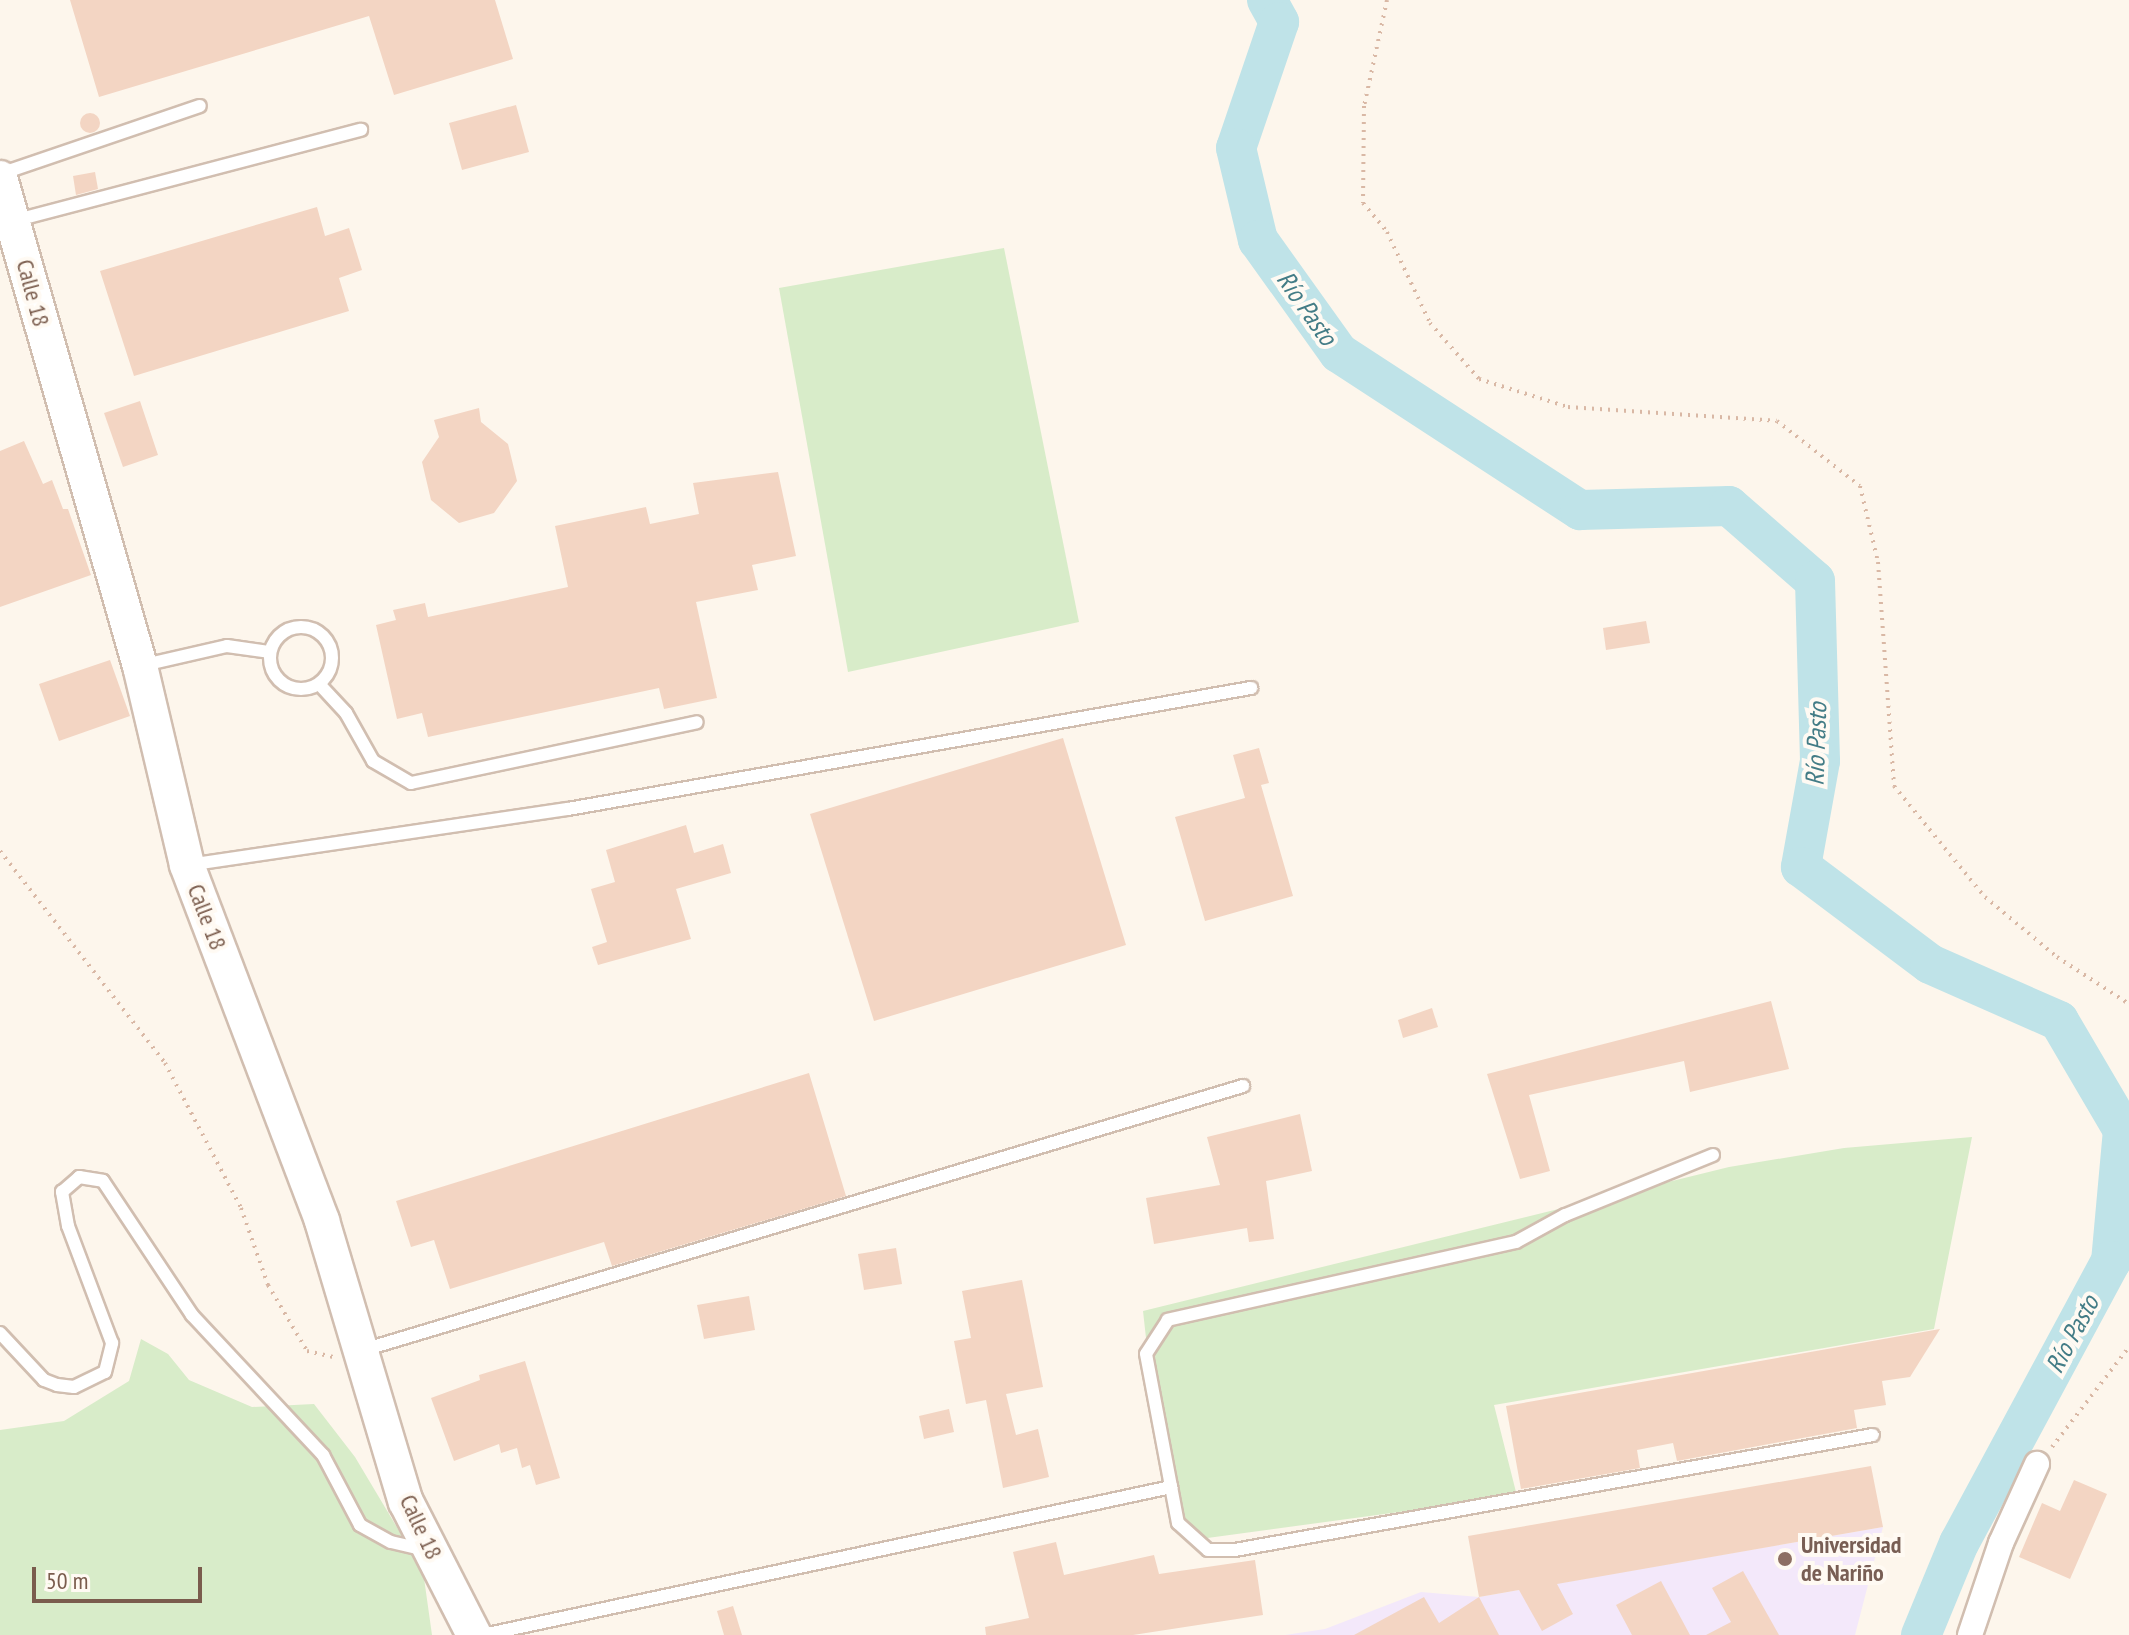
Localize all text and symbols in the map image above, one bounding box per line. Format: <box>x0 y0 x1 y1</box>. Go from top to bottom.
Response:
street label: Calle 18 <box>10 256 56 330</box>
water label: Río Pasto <box>1270 265 1344 351</box>
water label: Río Pasto <box>1799 702 1833 786</box>
street label: Calle 18 <box>181 880 233 954</box>
water label: Río Pasto <box>2039 1290 2105 1378</box>
street label: Calle 18 <box>394 1490 448 1564</box>
place label: Universidad de Nariño <box>1801 1531 1901 1587</box>
marker: Universidad de Nariño <box>1776 1550 1794 1568</box>
scale bar <box>36 1551 206 1601</box>
text: 50 m <box>46 1565 88 1596</box>

